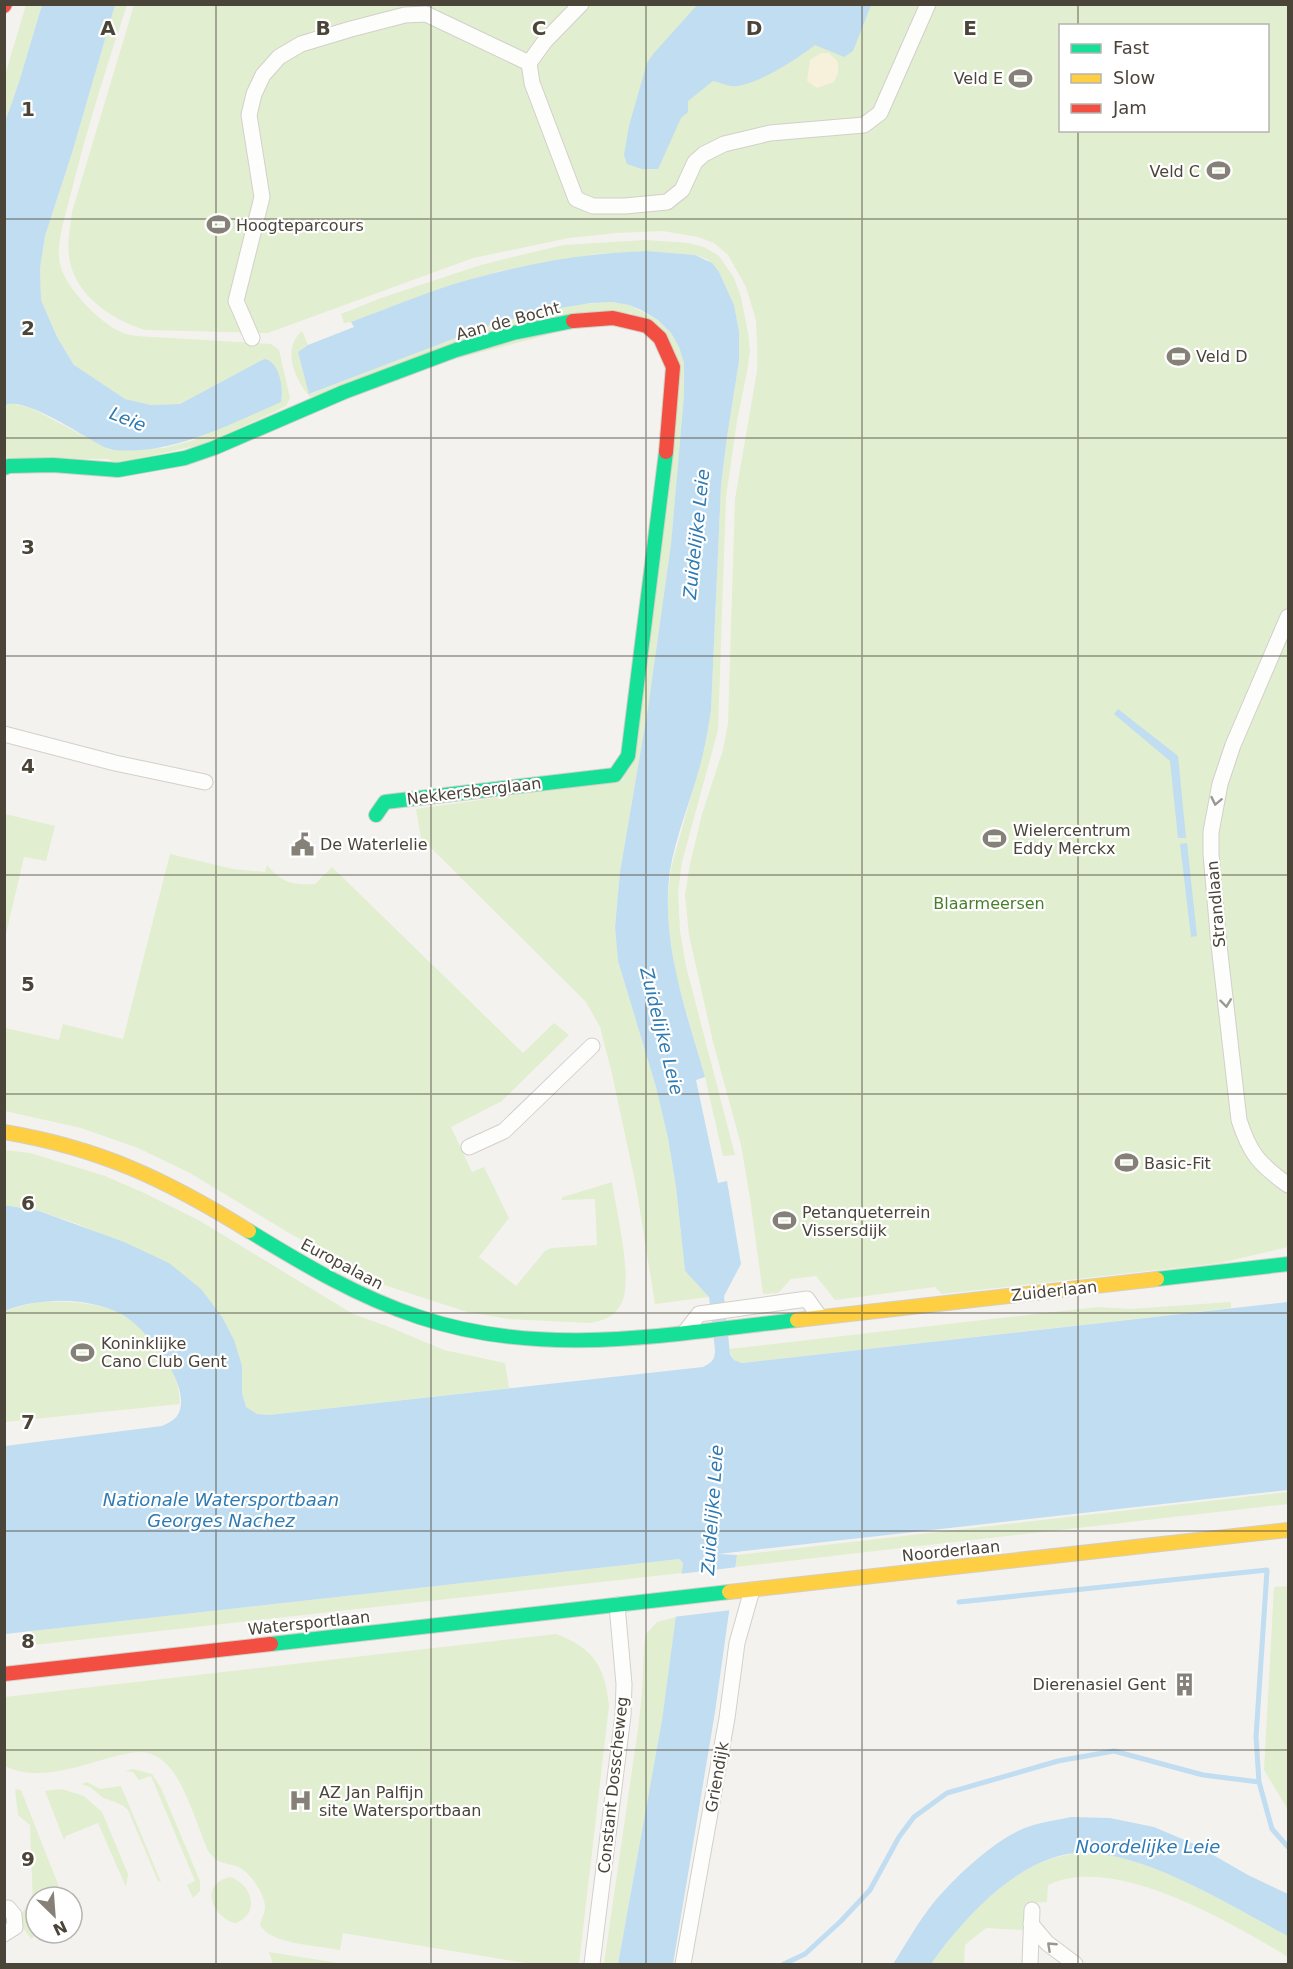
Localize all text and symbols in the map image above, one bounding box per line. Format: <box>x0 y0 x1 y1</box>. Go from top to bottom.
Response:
text: A <box>100 16 116 40</box>
text: B <box>315 16 331 40</box>
text: C <box>532 16 546 40</box>
text: D <box>746 16 762 40</box>
text: E <box>963 16 977 40</box>
legend <box>1059 24 1269 132</box>
text: Fast <box>1113 37 1149 58</box>
sports icon: Veld E <box>1008 65 1034 91</box>
text: Slow <box>1113 67 1155 88</box>
place label: Veld E <box>954 69 1003 88</box>
text: 1 <box>21 97 35 121</box>
text: Jam <box>1112 97 1147 118</box>
sports icon: Veld C <box>1205 158 1231 184</box>
place label: Veld C <box>1150 162 1200 181</box>
sports icon: Hoogteparcours <box>205 212 231 238</box>
place label: Hoogteparcours <box>236 216 364 235</box>
street label: Aan de Bocht <box>454 298 562 344</box>
text: 2 <box>21 316 35 340</box>
sports icon: Veld D <box>1165 343 1191 369</box>
place label: Veld D <box>1196 347 1248 366</box>
water label: Leie <box>107 402 149 436</box>
water label: Zuidelijke Leie <box>679 468 713 601</box>
text: 3 <box>21 535 35 559</box>
text: 4 <box>21 754 35 778</box>
street label: Nekkersberglaan <box>406 773 542 809</box>
one-way arrow <box>1210 795 1223 805</box>
place label: Wielercentrum Eddy Merckx <box>1013 821 1131 858</box>
sports icon: Wielercentrum Eddy Merckx <box>982 826 1008 852</box>
public building icon: De Waterlelie <box>289 831 315 857</box>
place label: De Waterlelie <box>320 835 428 854</box>
street label: Strandlaan <box>1203 860 1229 948</box>
park label: Blaarmeersen <box>933 894 1045 913</box>
water label: Zuidelijke Leie <box>636 964 688 1097</box>
text: 5 <box>21 972 35 996</box>
one-way arrow <box>1219 998 1232 1007</box>
sports icon: Basic-Fit <box>1113 1150 1139 1176</box>
place label: Basic-Fit <box>1144 1154 1211 1173</box>
text: 6 <box>21 1191 35 1215</box>
place label: Petanqueterrein Vissersdijk <box>802 1203 930 1240</box>
sports icon: Petanqueterrein Vissersdijk <box>771 1208 797 1234</box>
street label: Europalaan <box>298 1234 386 1294</box>
street label: Zuiderlaan <box>1010 1277 1098 1305</box>
place label: Koninklijke Cano Club Gent <box>101 1334 227 1371</box>
sports icon: Koninklijke Cano Club Gent <box>70 1339 96 1365</box>
text: 7 <box>21 1410 35 1434</box>
water label: Zuidelijke Leie <box>697 1444 727 1577</box>
water label: Nationale Watersportbaan Georges Nachez <box>103 1489 339 1531</box>
street label: Noorderlaan <box>901 1536 1001 1566</box>
street label: Watersportlaan <box>247 1607 371 1639</box>
text: 8 <box>21 1629 35 1653</box>
building icon: Dierenasiel Gent <box>1171 1671 1197 1697</box>
place label: Dierenasiel Gent <box>1033 1675 1166 1694</box>
street label: Constant Dosscheweg <box>594 1696 632 1874</box>
street label: Griendijk <box>701 1739 733 1814</box>
place label: AZ Jan Palfijn site Watersportbaan <box>319 1783 481 1820</box>
hospital icon: AZ Jan Palfijn site Watersportbaan <box>288 1788 314 1814</box>
water label: Noordelijke Leie <box>1076 1836 1220 1857</box>
text: 9 <box>21 1847 35 1871</box>
north arrow <box>24 1885 84 1945</box>
text: N <box>50 1917 70 1940</box>
one-way arrow <box>1048 1942 1058 1953</box>

